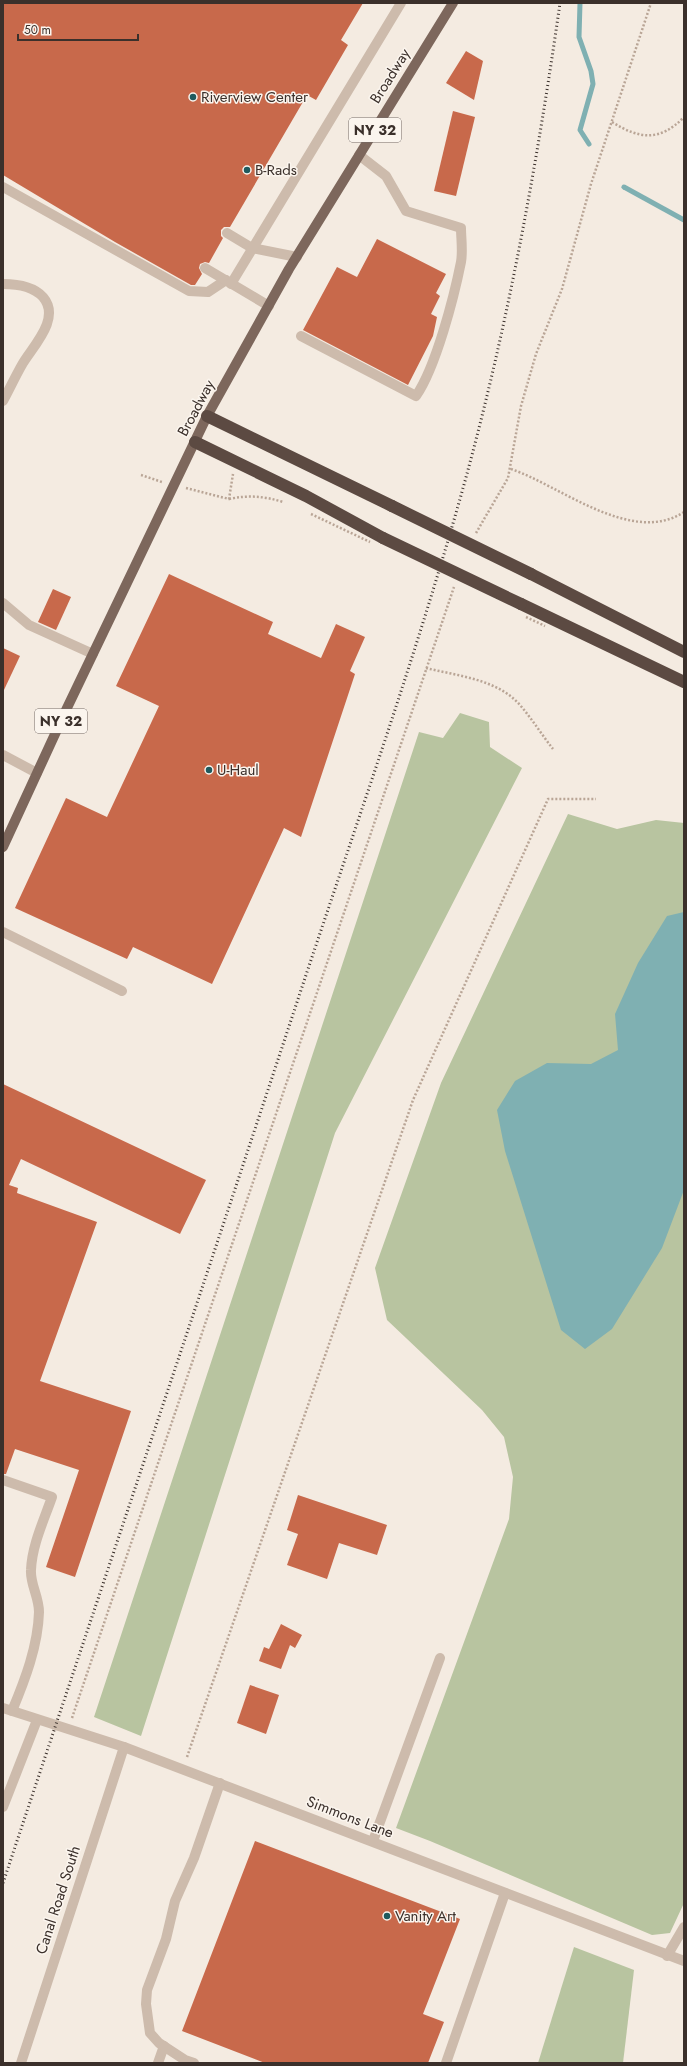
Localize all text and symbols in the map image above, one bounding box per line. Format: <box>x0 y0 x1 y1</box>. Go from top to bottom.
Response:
scale bar <box>18 16 138 42</box>
text: 50 m <box>24 21 51 39</box>
street label: Broadway <box>364 44 416 108</box>
place label: Riverview Center <box>201 86 309 108</box>
marker: Riverview Center <box>188 92 198 102</box>
road number: NY 32 <box>349 118 401 142</box>
place label: B-Rads <box>255 159 297 181</box>
marker: B-Rads <box>242 165 252 175</box>
street label: Broadway <box>172 375 220 440</box>
road number: NY 32 <box>35 709 87 733</box>
place label: U-Haul <box>217 759 259 781</box>
marker: U-Haul <box>204 765 214 775</box>
street label: Simmons Lane <box>303 1790 397 1844</box>
street label: Canal Road South <box>30 1843 86 1957</box>
place label: Vanity Art <box>395 1905 456 1927</box>
marker: Vanity Art <box>382 1911 392 1921</box>

